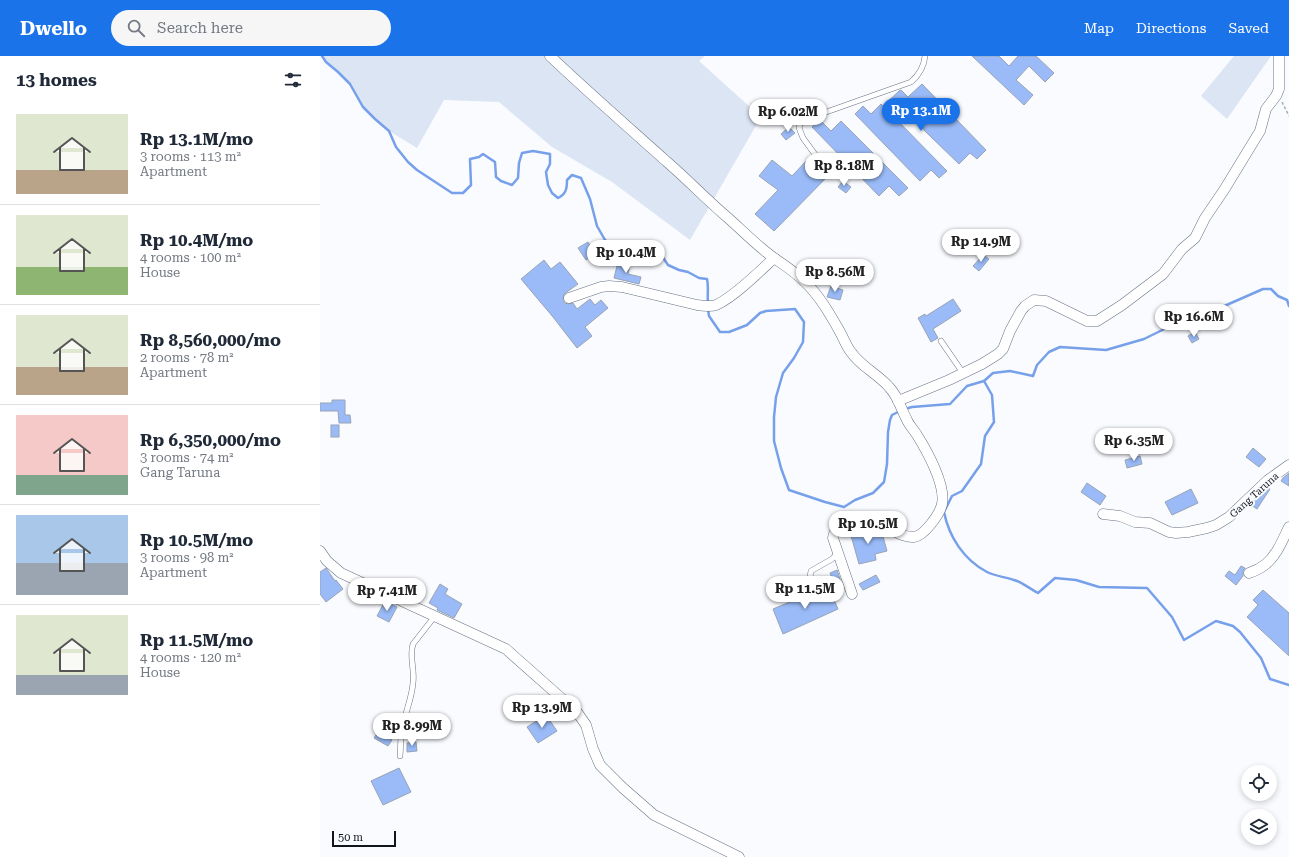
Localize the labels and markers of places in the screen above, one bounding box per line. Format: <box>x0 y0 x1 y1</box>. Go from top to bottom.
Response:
pin: Rp 13.1M <box>880 98 962 132</box>
pin: Rp 6.02M <box>747 99 829 133</box>
pin: Rp 8.18M <box>803 153 885 187</box>
pin: Rp 14.9M <box>940 229 1022 263</box>
pin: Rp 10.4M <box>585 240 667 274</box>
pin: Rp 8.56M <box>794 259 876 293</box>
pin: Rp 16.6M <box>1153 304 1235 338</box>
pin: Rp 6.35M <box>1093 428 1175 462</box>
pin: Rp 10.5M <box>827 511 909 545</box>
pin: Rp 11.5M <box>764 576 846 610</box>
pin: Rp 7.41M <box>346 578 428 612</box>
pin: Rp 13.9M <box>501 695 583 729</box>
pin: Rp 8.99M <box>371 713 453 747</box>

